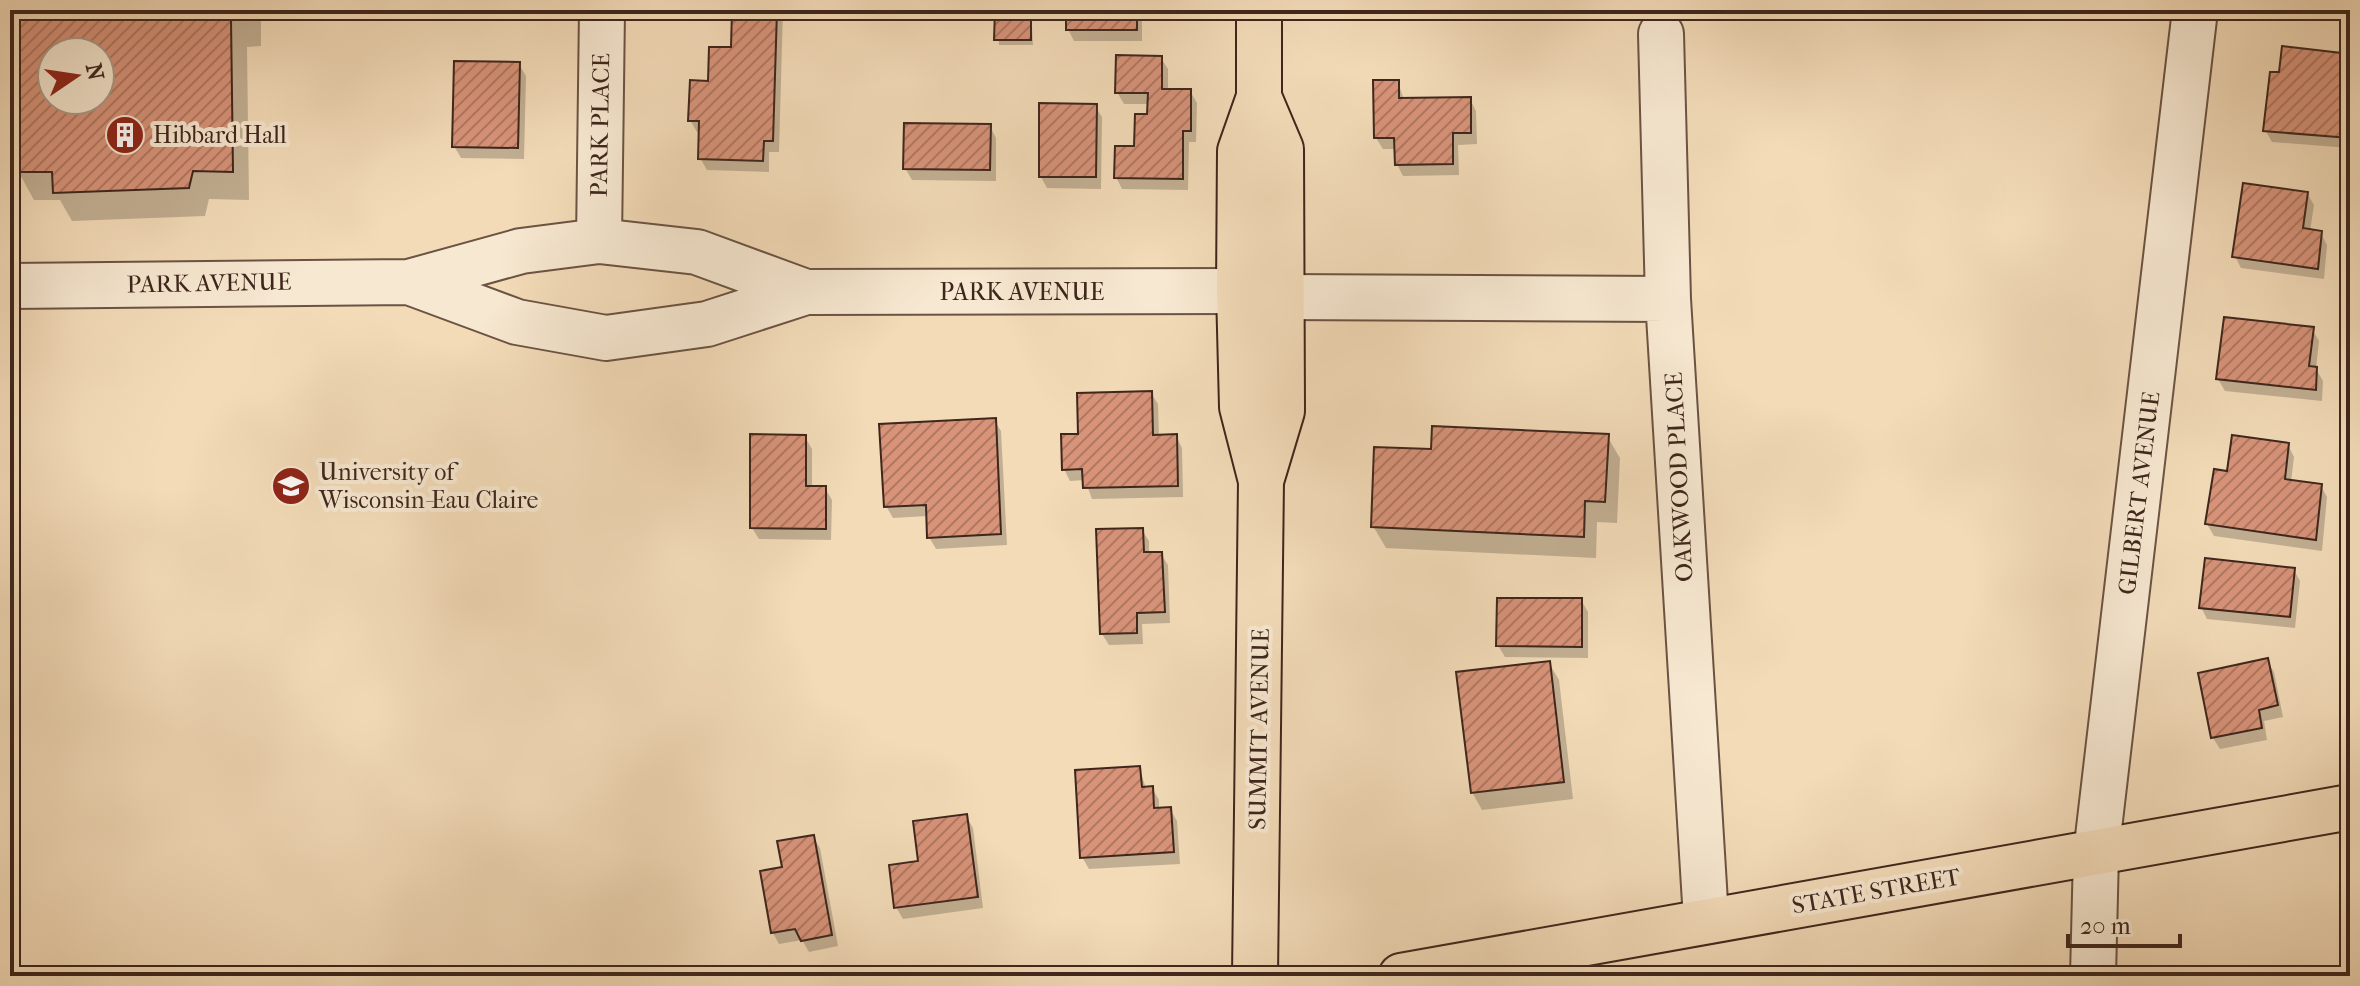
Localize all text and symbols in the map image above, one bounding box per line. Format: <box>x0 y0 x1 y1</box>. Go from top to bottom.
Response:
north arrow <box>36 36 116 116</box>
street label: PARK PLACE <box>585 53 615 197</box>
text: N <box>80 61 109 83</box>
building icon: Hibbard Hall <box>104 114 146 156</box>
place label: Hibbard Hall <box>153 121 287 149</box>
street label: PARK AVENUE <box>126 268 292 298</box>
street label: PARK AVENUE <box>939 278 1105 306</box>
street label: OAKWOOD PLACE <box>1660 371 1698 583</box>
street label: GILBERT AVENUE <box>2113 390 2165 596</box>
place label: University of Wisconsin-Eau Claire <box>318 458 538 514</box>
school or university icon: University of Wisconsin-Eau Claire <box>270 465 312 507</box>
street label: SUMMIT AVENUE <box>1243 628 1275 830</box>
street label: STATE STREET <box>1790 862 1963 920</box>
scale bar <box>2068 898 2180 948</box>
text: 20 m <box>2080 912 2131 940</box>

